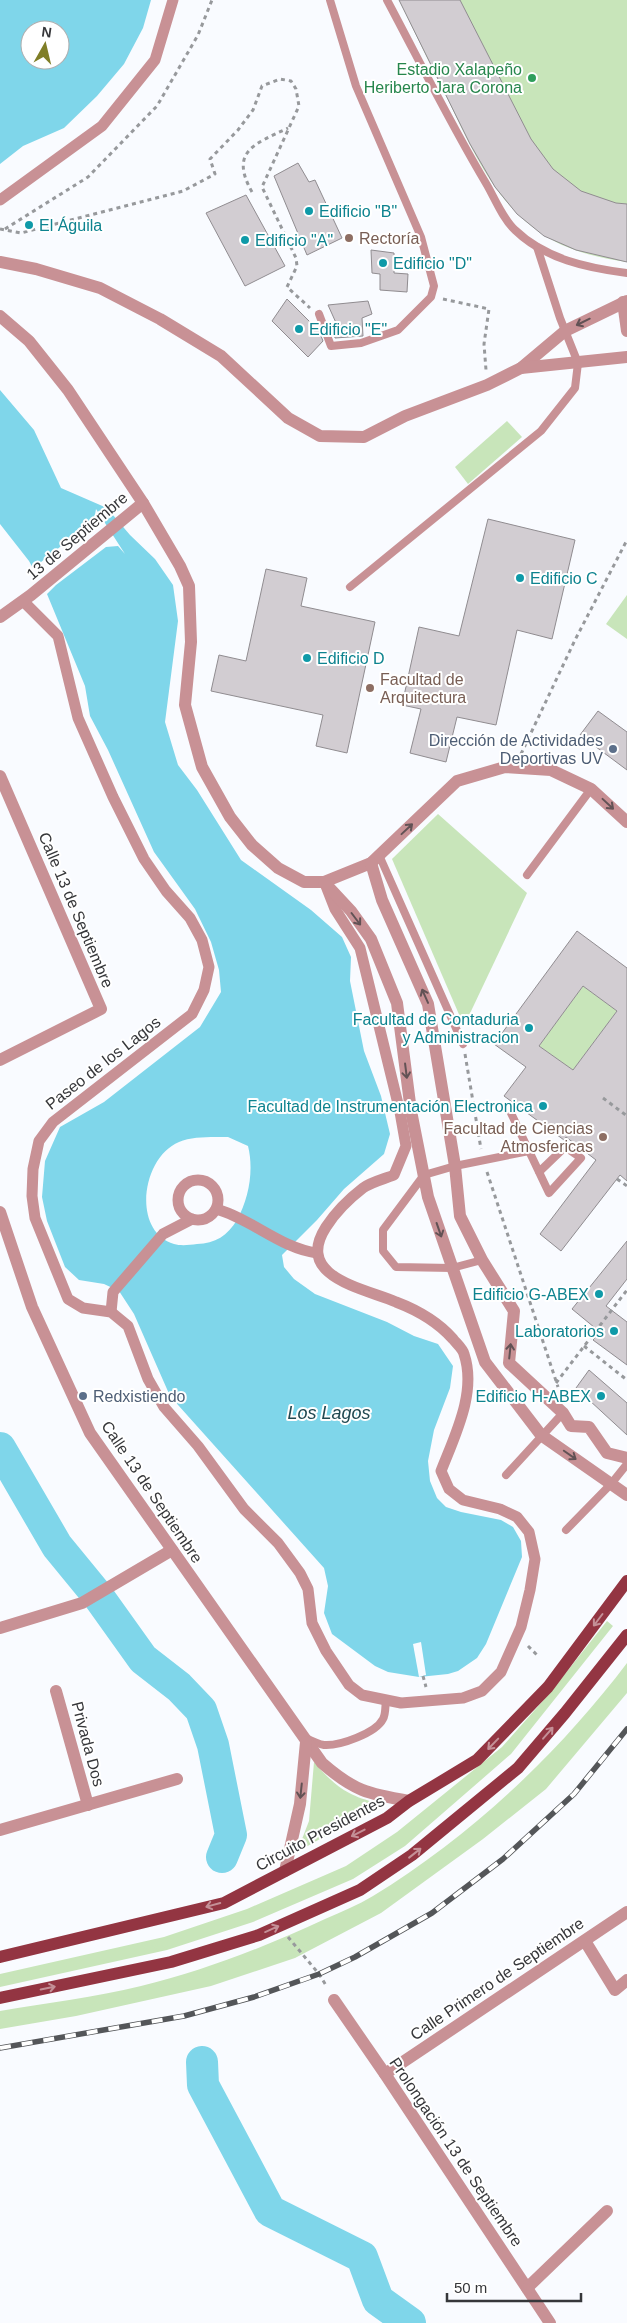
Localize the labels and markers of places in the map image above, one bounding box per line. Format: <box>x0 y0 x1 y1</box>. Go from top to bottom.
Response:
place label: Estadio Xalapeño Heriberto Jara Corona <box>364 61 522 96</box>
marker: Estadio Xalapeño Heriberto Jara Corona <box>526 72 538 84</box>
place label: Edificio "B" <box>319 203 397 220</box>
marker: Edificio "B" <box>303 205 315 217</box>
place label: El Águila <box>39 216 102 234</box>
marker: El Águila <box>23 219 35 231</box>
place label: Rectoría <box>359 230 420 247</box>
place label: Edificio "A" <box>255 232 333 249</box>
marker: Rectoría <box>343 232 355 244</box>
marker: Edificio "A" <box>239 234 251 246</box>
place label: Edificio "D" <box>393 255 472 272</box>
marker: Edificio "D" <box>377 257 389 269</box>
place label: Edificio "E" <box>309 321 387 338</box>
marker: Edificio "E" <box>293 323 305 335</box>
place label: Edificio C <box>530 570 598 587</box>
marker: Edificio C <box>514 572 526 584</box>
place label: Edificio D <box>317 650 385 667</box>
marker: Edificio D <box>301 652 313 664</box>
place label: Facultad de Arquitectura <box>380 671 466 706</box>
marker: Facultad de Arquitectura <box>364 682 376 694</box>
place label: Dirección de Actividades Deportivas UV <box>429 732 603 767</box>
marker: Dirección de Actividades Deportivas UV <box>607 743 619 755</box>
place label: Facultad de Contaduria y Administracion <box>353 1011 519 1046</box>
marker: Facultad de Contaduria y Administracion <box>523 1022 535 1034</box>
place label: Facultad de Instrumentación Electronica <box>248 1098 533 1115</box>
marker: Facultad de Instrumentación Electronica <box>537 1100 549 1112</box>
place label: Facultad de Ciencias Atmosfericas <box>444 1120 593 1155</box>
marker: Facultad de Ciencias Atmosfericas <box>597 1131 609 1143</box>
place label: Edificio G-ABEX <box>473 1286 589 1303</box>
marker: Edificio G-ABEX <box>593 1288 605 1300</box>
place label: Laboratorios <box>515 1323 604 1340</box>
marker: Laboratorios <box>608 1325 620 1337</box>
place label: Redxistiendo <box>93 1388 186 1405</box>
place label: Edificio H-ABEX <box>475 1388 591 1405</box>
marker: Redxistiendo <box>77 1390 89 1402</box>
marker: Edificio H-ABEX <box>595 1390 607 1402</box>

